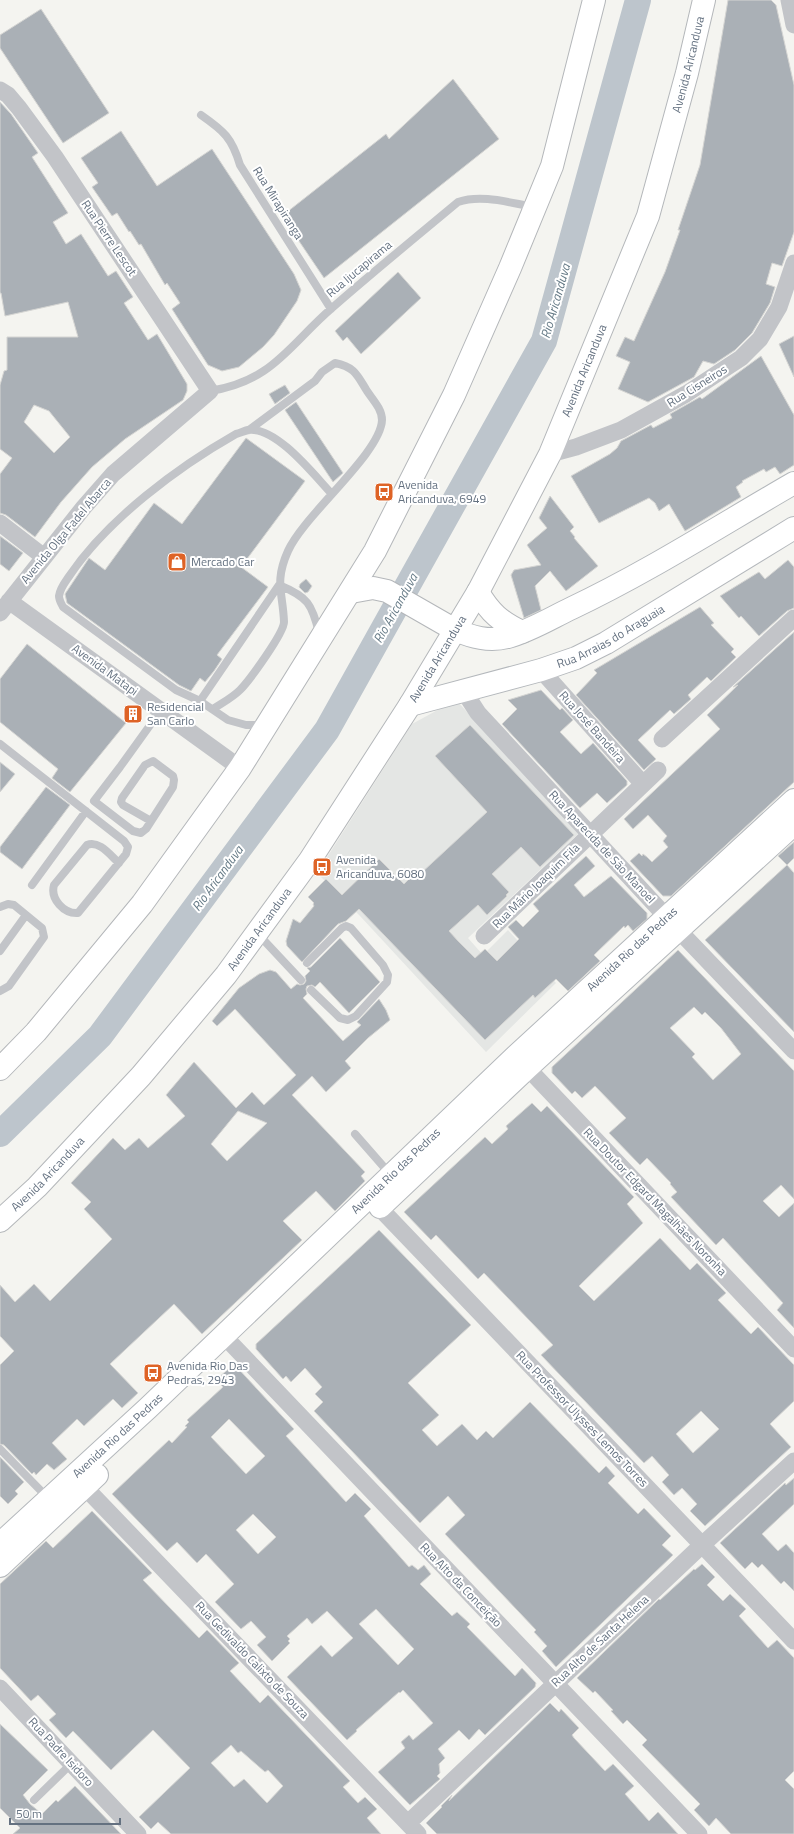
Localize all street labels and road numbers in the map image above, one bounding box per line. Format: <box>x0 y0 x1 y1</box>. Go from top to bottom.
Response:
street label: Avenida Aricanduva <box>667 14 709 115</box>
street label: Rua Mirapiranga <box>248 163 308 243</box>
street label: Rua Pierre Lescot <box>77 196 142 280</box>
street label: Rua Ijucapirama <box>322 235 396 302</box>
street label: Avenida Aricanduva <box>556 321 611 420</box>
street label: Rua Cisneiros <box>663 359 731 412</box>
street label: Avenida Olga Fadel Abarca <box>16 474 116 588</box>
street label: Rua Arraias do Araguaia <box>554 599 668 673</box>
street label: Avenida Aricanduva <box>404 611 471 706</box>
street label: Avenida Matapi <box>68 639 142 700</box>
street label: Rua José Bandeira <box>555 686 630 767</box>
street label: Rua Aparecida de São Manoel <box>545 786 660 908</box>
street label: Rua Mário Joaquim Fila <box>487 839 584 933</box>
street label: Avenida Aricanduva <box>222 883 296 974</box>
street label: Avenida Rio das Pedras <box>582 902 682 996</box>
street label: Avenida Rio das Pedras <box>346 1123 445 1218</box>
street label: Rua Doutor Edgard Magalhães Noronha <box>579 1123 732 1280</box>
street label: Avenida Aricanduva <box>6 1132 89 1216</box>
street label: Rua Professor Ulysses Lemos Torres <box>512 1346 653 1492</box>
street label: Avenida Rio das Pedras <box>68 1388 167 1482</box>
street label: Rua Alto da Conceição <box>416 1538 507 1631</box>
street label: Rua Alto de Santa Helena <box>546 1590 653 1691</box>
street label: Rua Gedivaldo Calixto de Souza <box>191 1597 314 1723</box>
street label: Rua Padre Isidoro <box>24 1713 99 1791</box>

